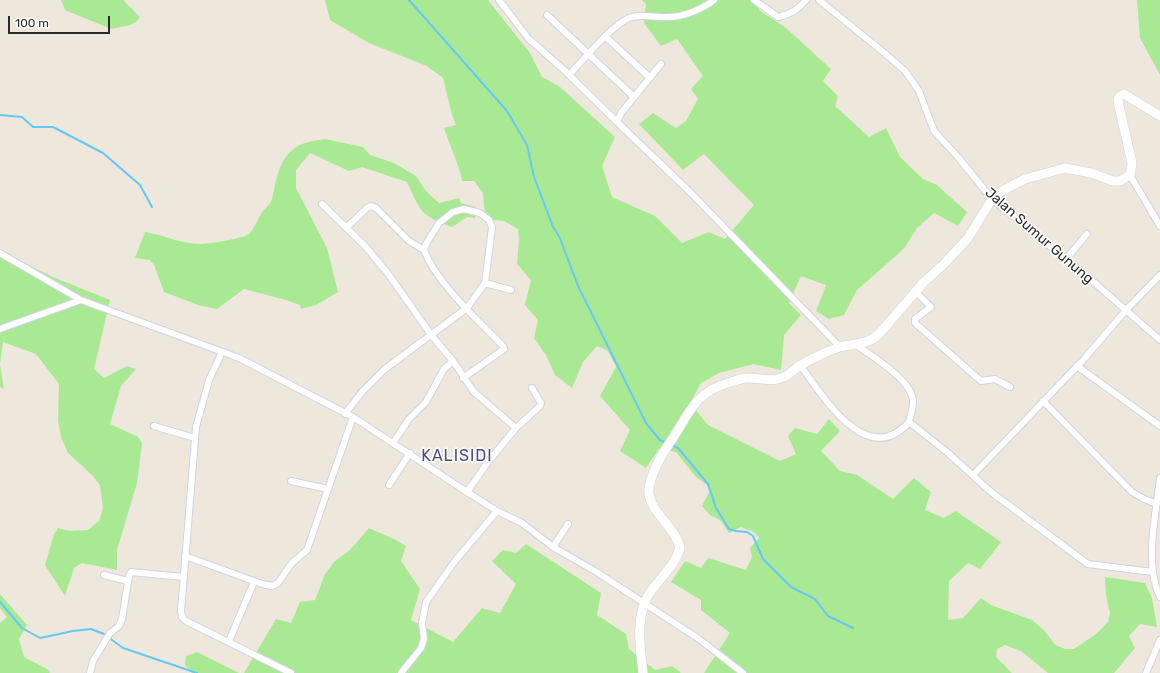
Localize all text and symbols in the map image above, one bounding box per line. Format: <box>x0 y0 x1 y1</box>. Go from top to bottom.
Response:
scale bar <box>10 8 112 34</box>
text: 100 m <box>15 16 49 30</box>
street label: Jalan Sumur Gunung <box>981 184 1097 288</box>
district label: KALISIDI <box>421 446 493 466</box>

